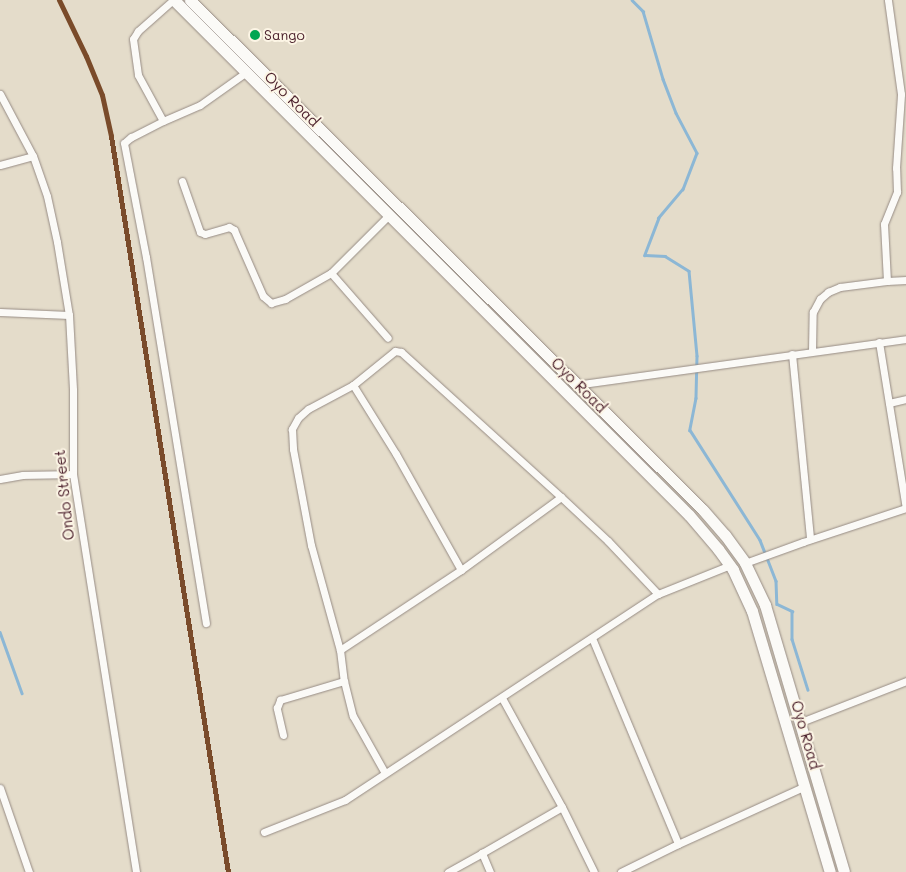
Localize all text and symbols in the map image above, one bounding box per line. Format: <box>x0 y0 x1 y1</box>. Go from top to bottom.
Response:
place label: Sango <box>264 27 305 43</box>
marker: Sango <box>250 30 260 40</box>
street label: Oyo Road <box>261 68 323 130</box>
street label: Oyo Road <box>548 354 610 416</box>
street label: Ondo Street <box>50 449 78 541</box>
street label: Oyo Road <box>788 699 824 771</box>

